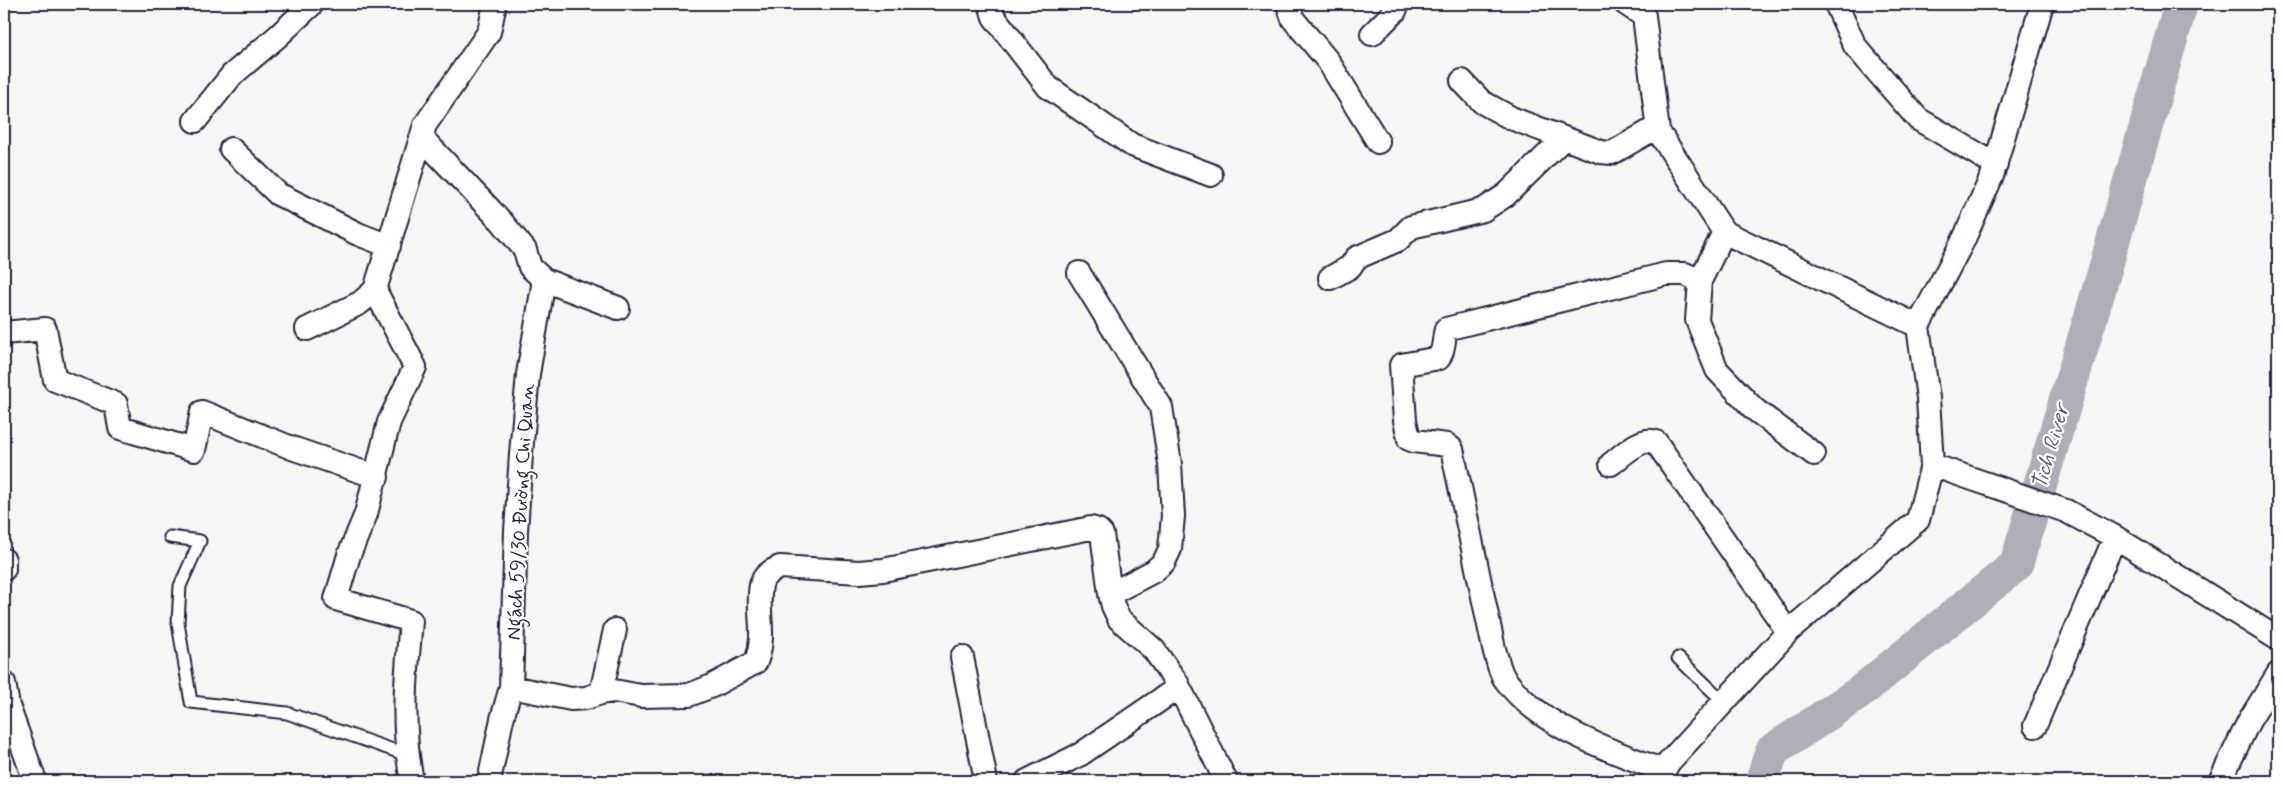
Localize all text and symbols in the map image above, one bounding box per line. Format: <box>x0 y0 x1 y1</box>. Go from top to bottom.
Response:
street label: Ngách 59/30 Đường Chi Quan <box>501 383 543 641</box>
water label: Tich River <box>2026 398 2077 493</box>

